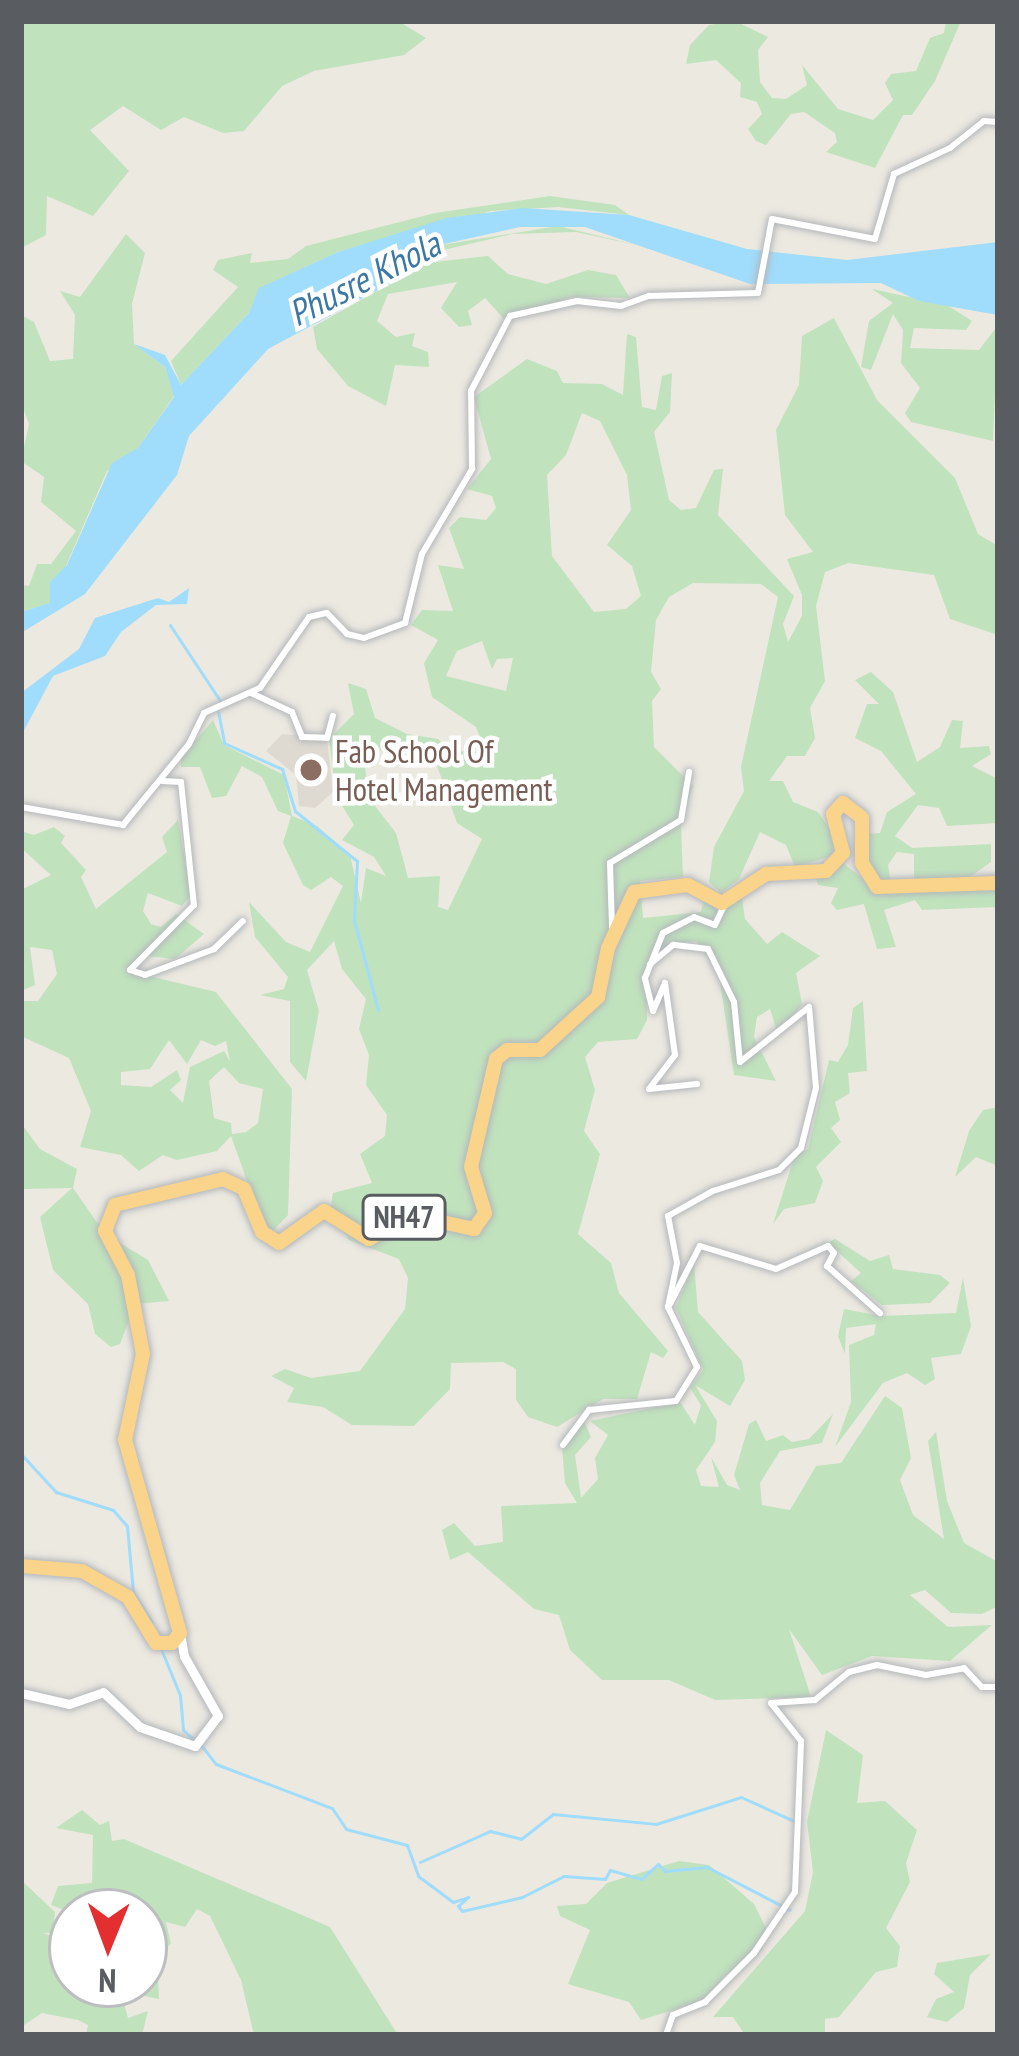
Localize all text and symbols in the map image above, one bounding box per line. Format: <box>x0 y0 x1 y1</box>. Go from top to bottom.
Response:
water label: Phusre Khola <box>281 221 447 335</box>
place label: Fab School Of Hotel Management <box>335 731 553 809</box>
marker: Fab School Of Hotel Management <box>298 757 324 783</box>
road number: NH47 <box>359 1193 449 1241</box>
north arrow <box>48 1888 168 2008</box>
text: N <box>98 1960 117 2003</box>

